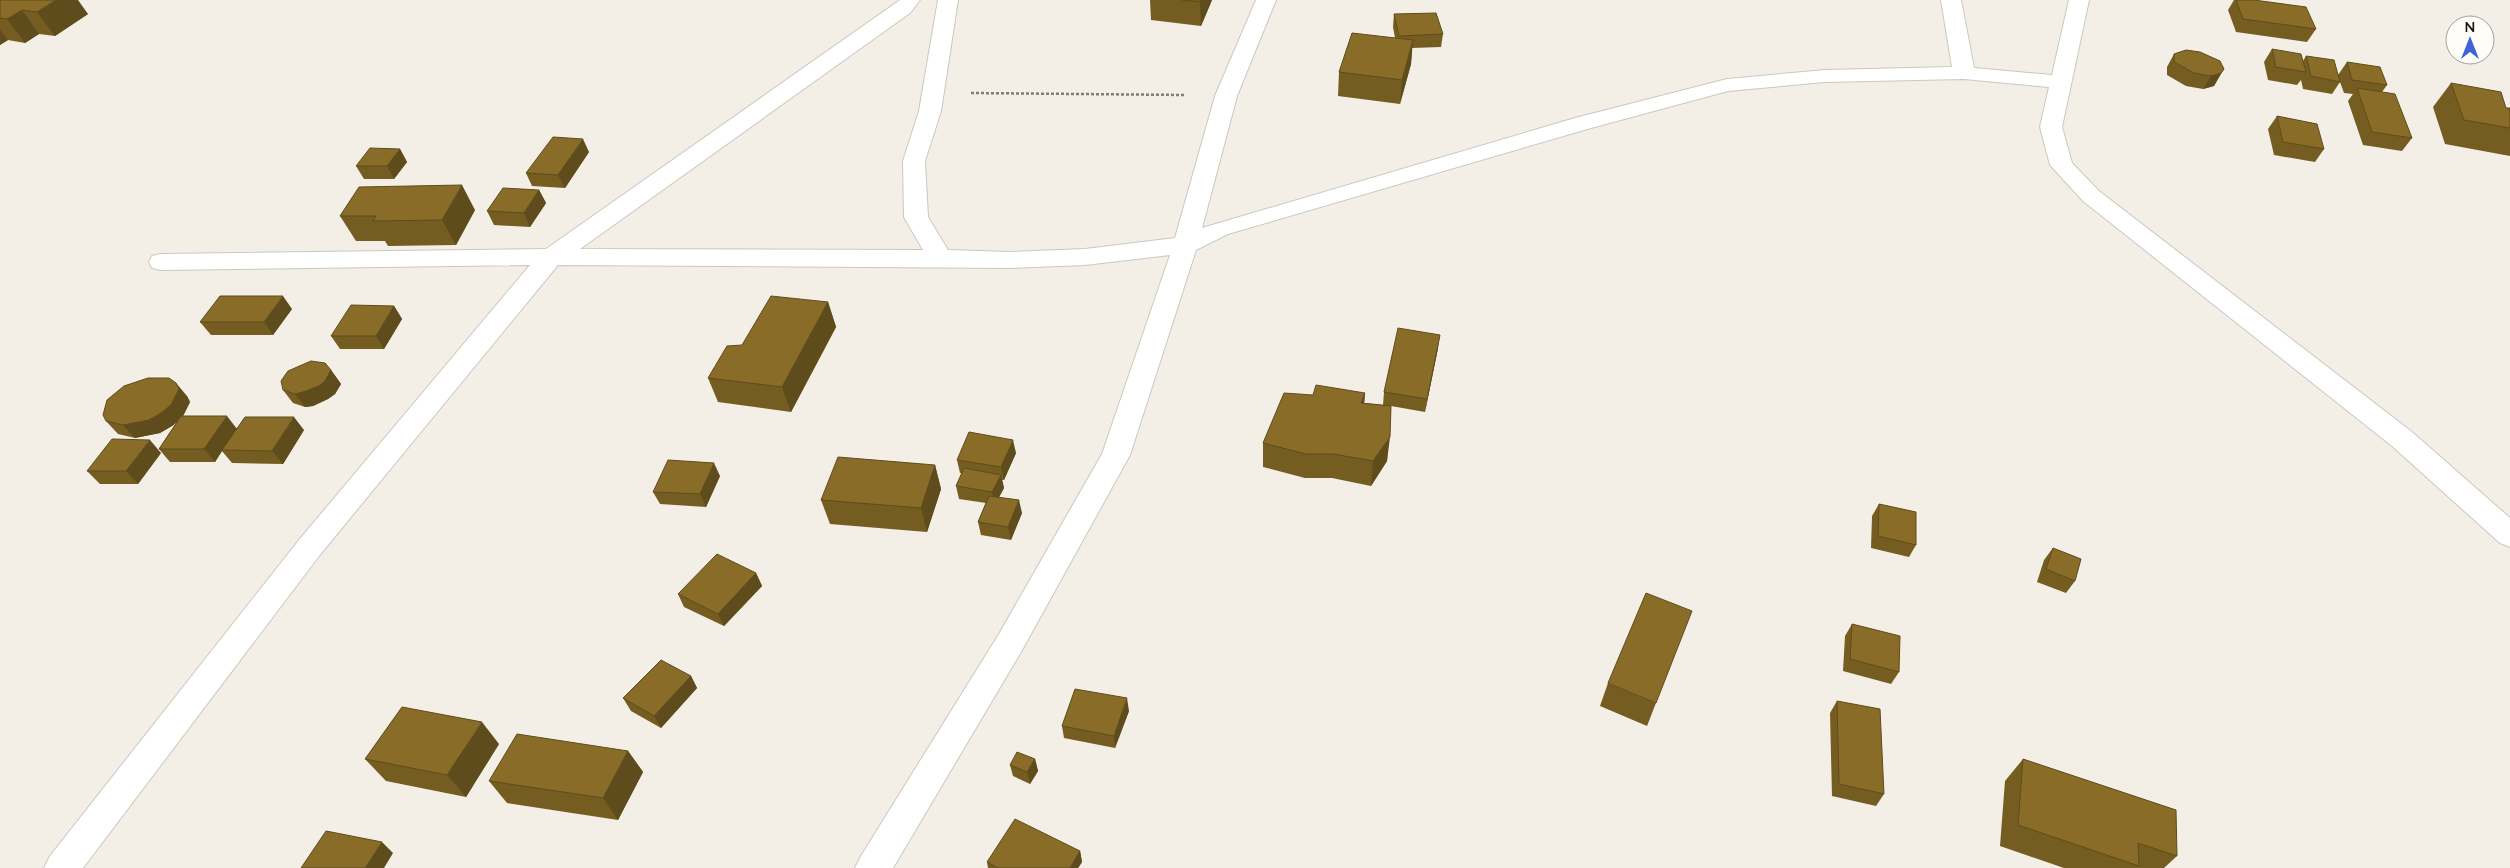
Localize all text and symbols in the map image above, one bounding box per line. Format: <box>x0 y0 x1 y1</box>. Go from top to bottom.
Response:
north arrow <box>2445 15 2495 65</box>
text: N <box>2465 18 2475 35</box>

